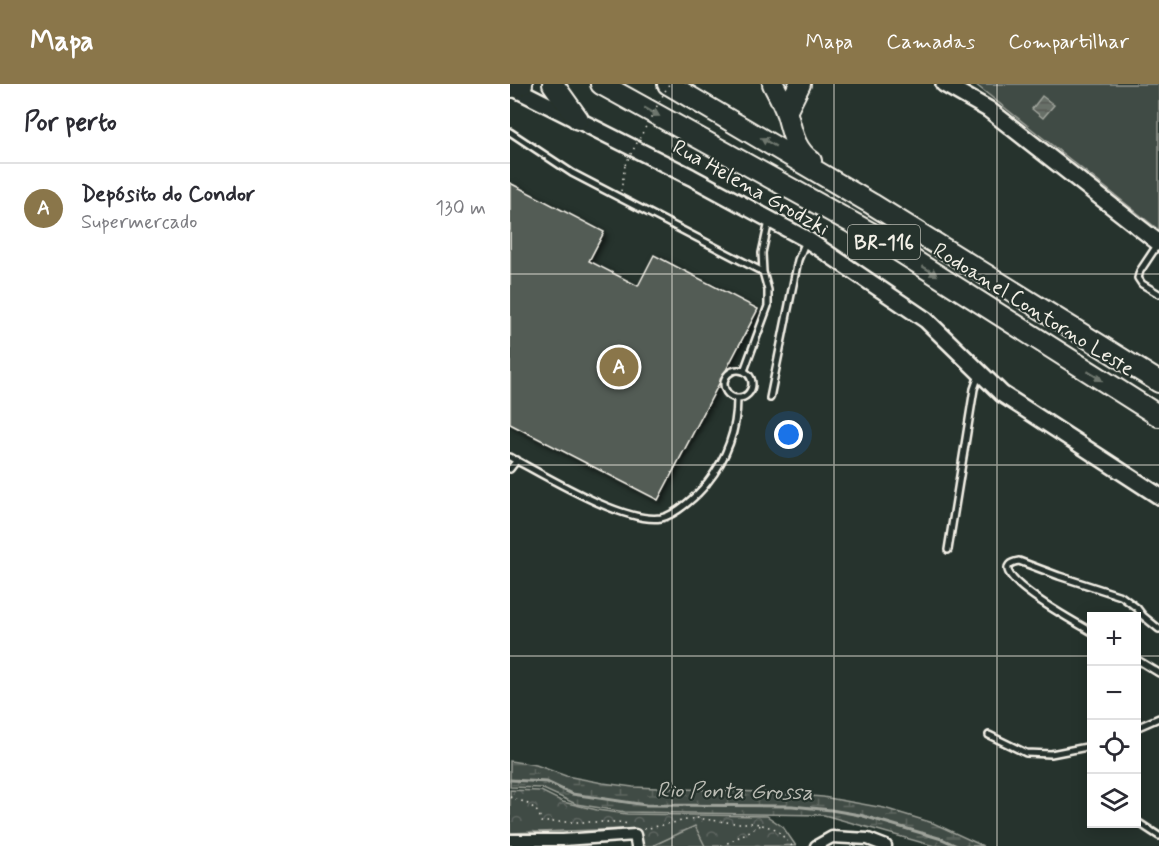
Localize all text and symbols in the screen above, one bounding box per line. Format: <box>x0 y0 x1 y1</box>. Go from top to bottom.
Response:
text: Mapa <box>30 24 94 61</box>
text: Mapa <box>805 28 853 56</box>
text: Camadas <box>886 28 975 56</box>
text: Compartilhar <box>1008 28 1129 56</box>
text: Por perto <box>24 106 117 140</box>
one-way arrow <box>644 107 661 117</box>
street label: Rua Helena Grodzki <box>667 133 834 243</box>
one-way arrow <box>760 136 776 147</box>
text: Depósito do Condor <box>81 181 255 209</box>
text: A <box>37 195 50 222</box>
text: 130 m <box>435 195 486 222</box>
text: Supermercado <box>81 209 197 236</box>
road number: BR-116 <box>848 225 920 259</box>
street label: Rodoanel Contorno Leste <box>928 236 1139 383</box>
one-way arrow <box>922 266 939 277</box>
pin: A <box>600 344 638 390</box>
one-way arrow <box>1087 370 1103 381</box>
your location <box>774 420 803 449</box>
map controls <box>1087 612 1141 828</box>
button: + <box>1087 612 1141 666</box>
button: − <box>1087 666 1141 720</box>
button: locate <box>1087 720 1141 774</box>
button: layers <box>1087 774 1141 828</box>
water label: Rio Ponta Grossa <box>656 777 814 807</box>

